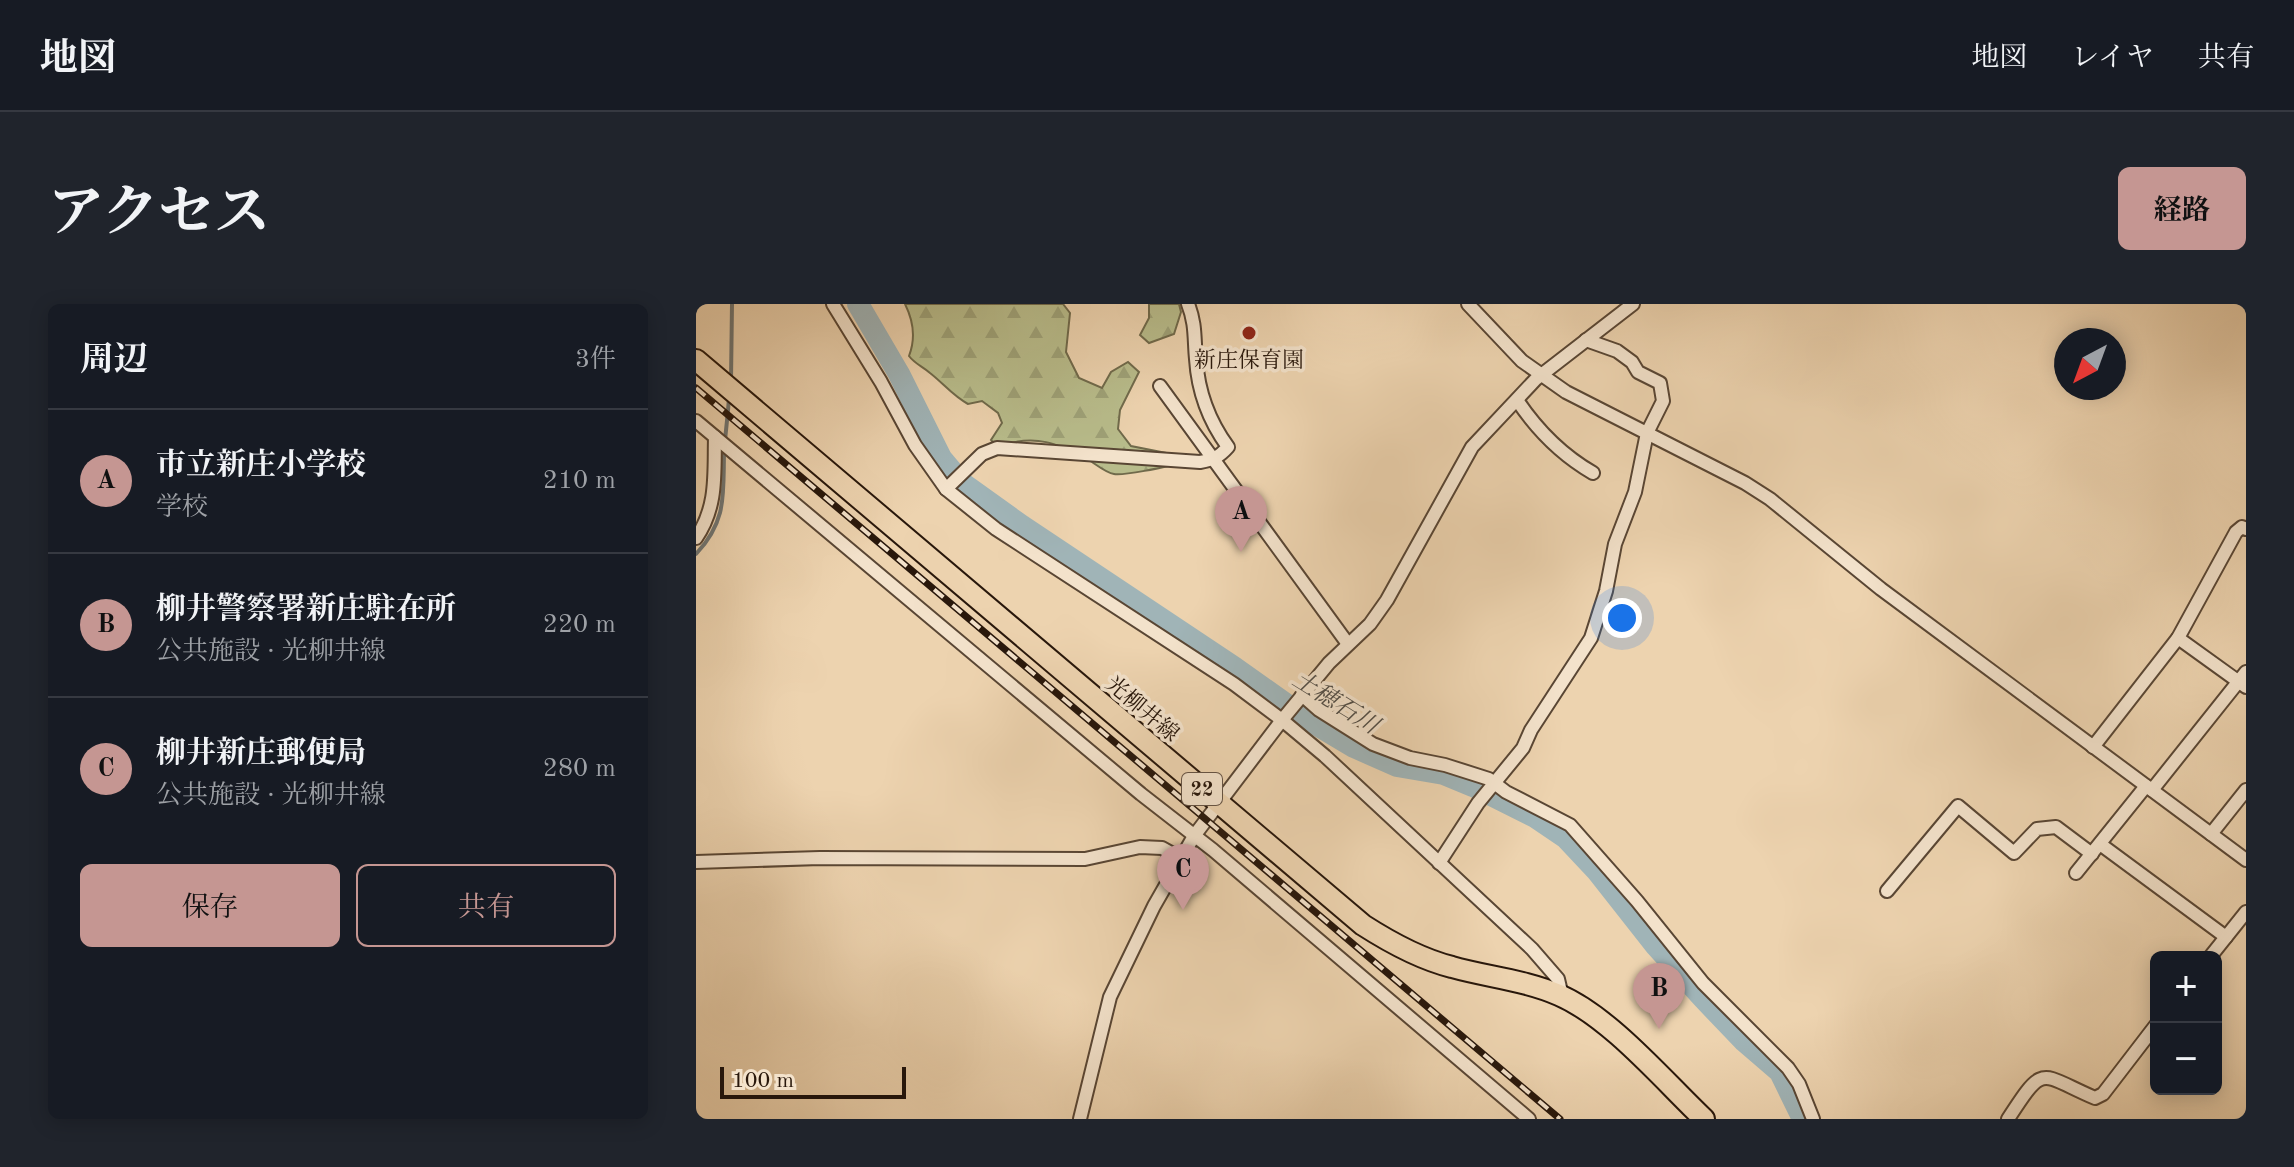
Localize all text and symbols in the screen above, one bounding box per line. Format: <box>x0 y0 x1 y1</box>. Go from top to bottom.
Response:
text: 地図 <box>40 41 116 79</box>
text: 地図 <box>1971 45 2027 73</box>
text: レイヤ <box>2071 45 2154 73</box>
text: 共有 <box>2198 45 2254 73</box>
button: 経路 <box>2118 167 2246 250</box>
text: アクセス <box>48 187 270 243</box>
marker: 新庄保育園 <box>1240 324 1258 342</box>
north arrow <box>2054 328 2126 400</box>
text: 周辺 <box>80 344 148 378</box>
text: 3件 <box>575 347 616 373</box>
place label: 新庄保育園 <box>1194 348 1304 372</box>
text: 市立新庄小学校 <box>156 451 366 481</box>
text: A <box>96 468 116 494</box>
text: 210 m <box>543 468 616 494</box>
pin: A <box>1215 486 1267 552</box>
text: 学校 <box>156 495 208 521</box>
text: 柳井警察署新庄駐在所 <box>156 595 456 625</box>
your location <box>1602 598 1642 638</box>
text: B <box>97 612 115 638</box>
text: 220 m <box>543 612 616 638</box>
text: 公共施設 · 光柳井線 <box>156 639 386 665</box>
water label: 土穂石川 <box>1288 666 1386 741</box>
street label: 光柳井線 <box>1101 671 1184 746</box>
text: 柳井新庄郵便局 <box>156 739 366 769</box>
text: C <box>97 756 115 782</box>
text: 280 m <box>543 756 616 782</box>
road number: 22 <box>1182 773 1222 805</box>
text: 公共施設 · 光柳井線 <box>156 783 386 809</box>
pin: C <box>1157 844 1209 910</box>
button: 保存 <box>80 864 340 947</box>
button: 共有 <box>356 864 616 947</box>
map controls <box>2150 951 2222 1095</box>
button: + <box>2150 951 2222 1023</box>
pin: B <box>1633 963 1685 1029</box>
button: − <box>2150 1023 2222 1095</box>
scale bar <box>720 1063 906 1099</box>
text: 100 m <box>732 1070 794 1092</box>

